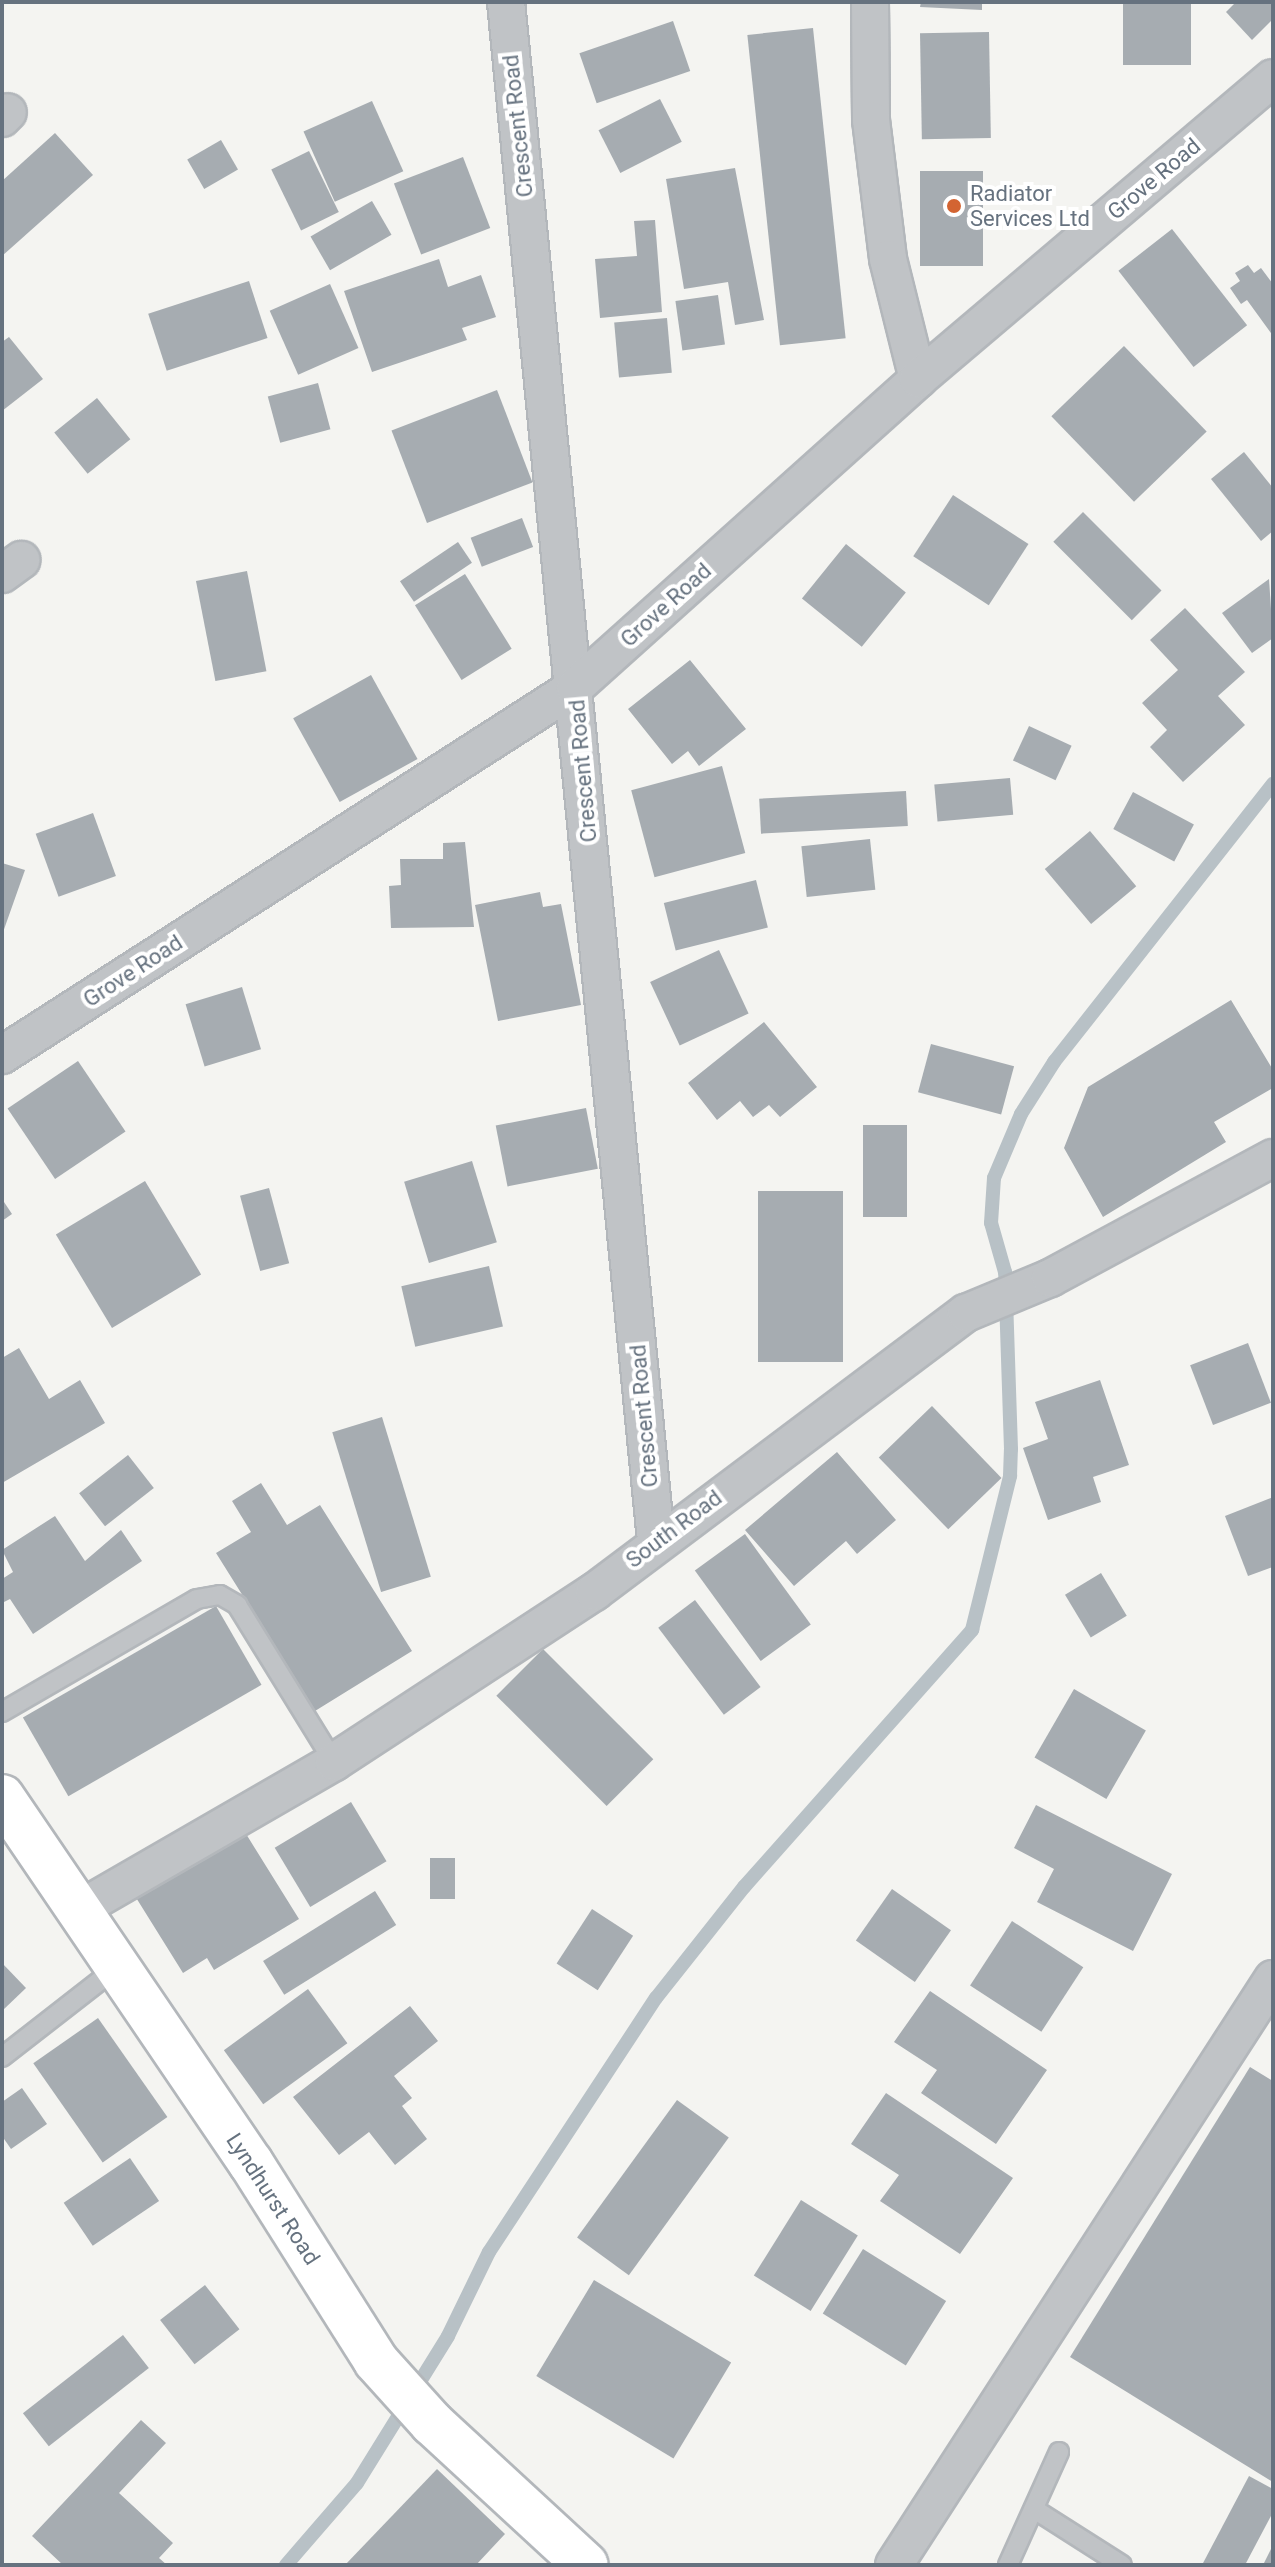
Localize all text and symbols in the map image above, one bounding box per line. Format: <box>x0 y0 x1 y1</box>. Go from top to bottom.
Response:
street label: Crescent Road <box>497 53 539 199</box>
street label: Grove Road <box>1102 133 1206 225</box>
place label: Radiator Services Ltd <box>970 180 1090 232</box>
marker: Radiator Services Ltd <box>945 197 963 215</box>
street label: Grove Road <box>615 557 717 653</box>
street label: Crescent Road <box>564 699 602 843</box>
street label: Grove Road <box>79 929 187 1013</box>
street label: Crescent Road <box>625 1344 663 1488</box>
street label: South Road <box>621 1484 727 1574</box>
street label: Lyndhurst Road <box>221 2128 325 2270</box>

